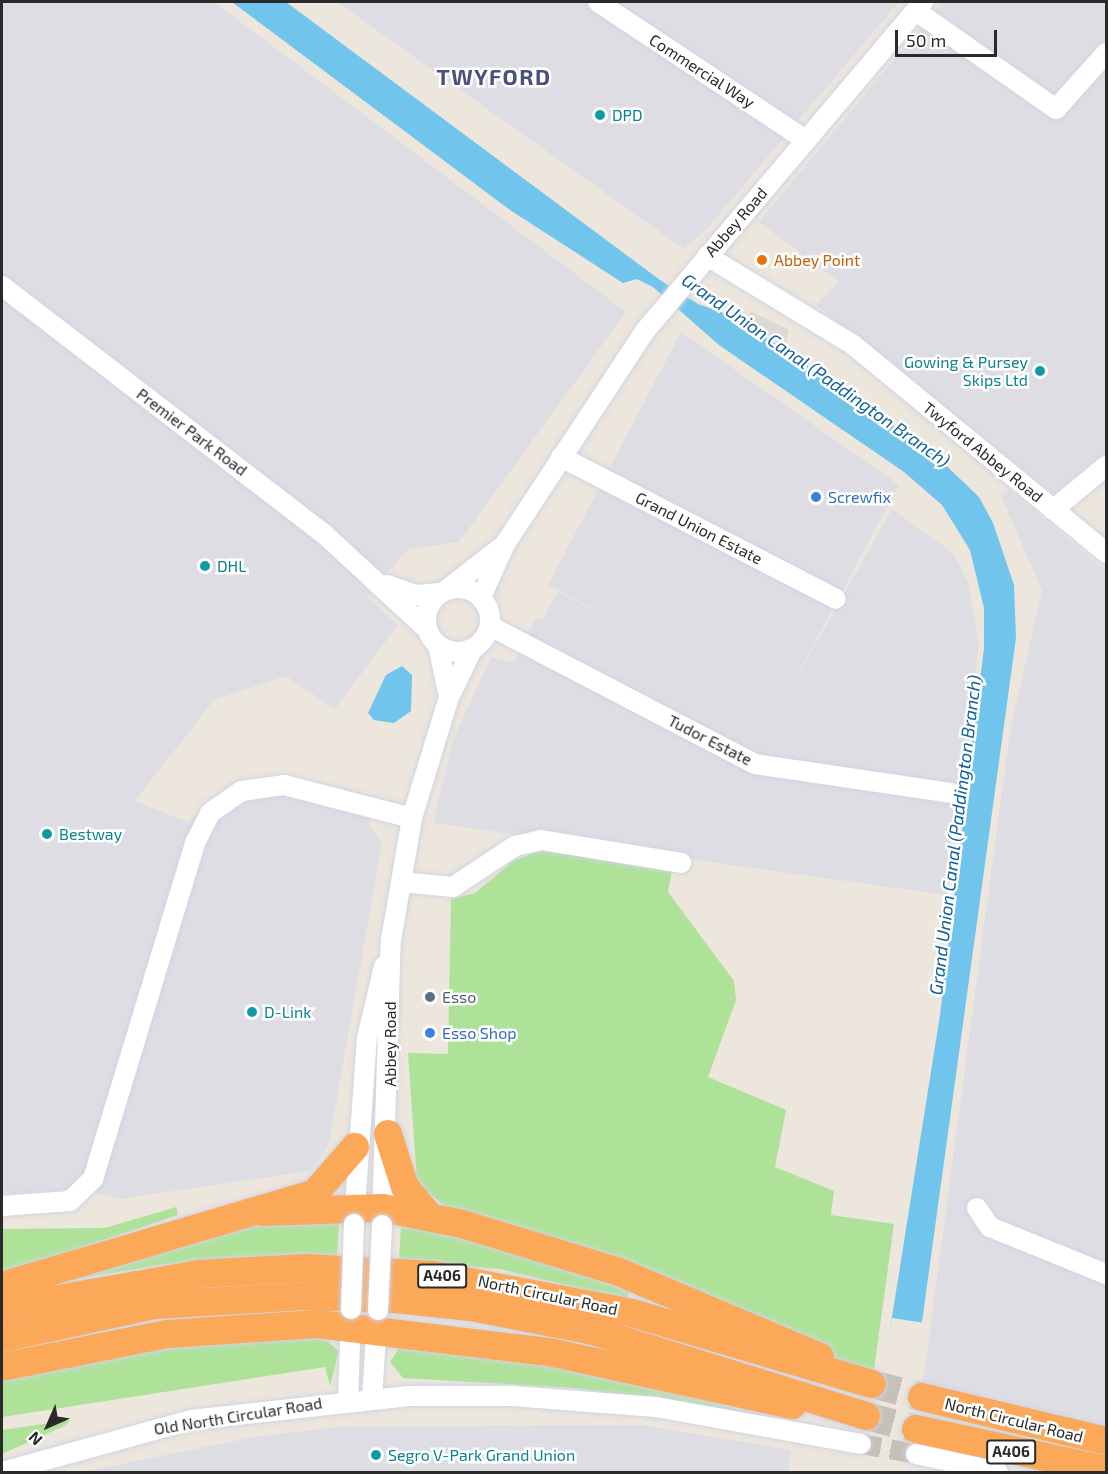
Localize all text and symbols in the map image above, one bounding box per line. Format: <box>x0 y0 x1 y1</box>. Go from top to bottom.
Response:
scale bar <box>898 18 1000 56</box>
text: 50 m <box>906 29 946 51</box>
street label: Commercial Way <box>646 30 758 112</box>
district label: TWYFORD <box>436 64 552 90</box>
place label: DPD <box>612 105 643 125</box>
marker: DPD <box>593 108 607 122</box>
street label: Abbey Road <box>701 183 771 261</box>
place label: Abbey Point <box>774 250 861 270</box>
marker: Abbey Point <box>755 253 769 267</box>
water label: Grand Union Canal (Paddington Branch) <box>678 269 954 471</box>
place label: Gowing & Pursey Skips Ltd <box>904 352 1028 390</box>
marker: Gowing & Pursey Skips Ltd <box>1033 364 1047 378</box>
street label: Premier Park Road <box>133 384 251 480</box>
street label: Twyford Abbey Road <box>919 398 1047 506</box>
place label: Screwfix <box>828 487 891 507</box>
street label: Grand Union Estate <box>632 488 766 568</box>
marker: Screwfix <box>809 490 823 504</box>
place label: DHL <box>217 556 247 576</box>
marker: DHL <box>198 559 212 573</box>
water label: Grand Union Canal (Paddington Branch) <box>925 674 985 996</box>
street label: Tudor Estate <box>665 711 755 769</box>
place label: Bestway <box>59 824 122 844</box>
marker: Bestway <box>40 827 54 841</box>
place label: Esso <box>442 987 476 1007</box>
marker: Esso <box>423 990 437 1004</box>
street label: Abbey Road <box>380 1001 400 1087</box>
place label: D-Link <box>264 1002 311 1022</box>
marker: D-Link <box>245 1005 259 1019</box>
place label: Esso Shop <box>442 1023 517 1043</box>
marker: Esso Shop <box>423 1026 437 1040</box>
road number: A406 <box>416 1264 468 1288</box>
street label: North Circular Road <box>476 1271 620 1319</box>
street label: Old North Circular Road <box>152 1393 324 1439</box>
street label: North Circular Road <box>943 1393 1085 1447</box>
north arrow <box>18 1396 78 1456</box>
text: N <box>24 1428 46 1450</box>
road number: A406 <box>986 1440 1036 1464</box>
place label: Segro V-Park Grand Union <box>388 1445 576 1465</box>
marker: Segro V-Park Grand Union <box>369 1448 383 1462</box>

